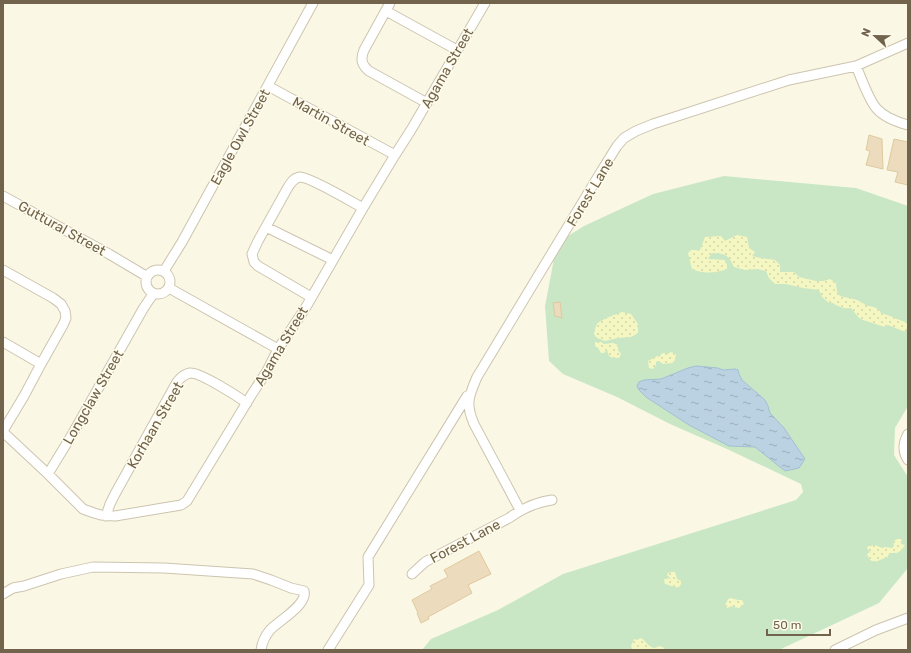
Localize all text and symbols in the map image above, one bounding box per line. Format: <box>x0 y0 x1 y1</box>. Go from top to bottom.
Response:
north arrow <box>855 16 895 56</box>
street label: Agama Street <box>418 25 477 111</box>
text: N <box>859 26 874 39</box>
street label: Eagle Owl Street <box>207 86 274 188</box>
street label: Martin Street <box>289 93 373 150</box>
street label: Forest Lane <box>563 155 618 230</box>
street label: Guttural Street <box>15 197 109 260</box>
street label: Agama Street <box>251 303 312 389</box>
street label: Longclaw Street <box>60 347 128 448</box>
street label: Korhaan Street <box>124 378 187 472</box>
street label: Forest Lane <box>427 516 503 567</box>
scale bar <box>767 611 830 637</box>
text: 50 m <box>773 618 801 632</box>

